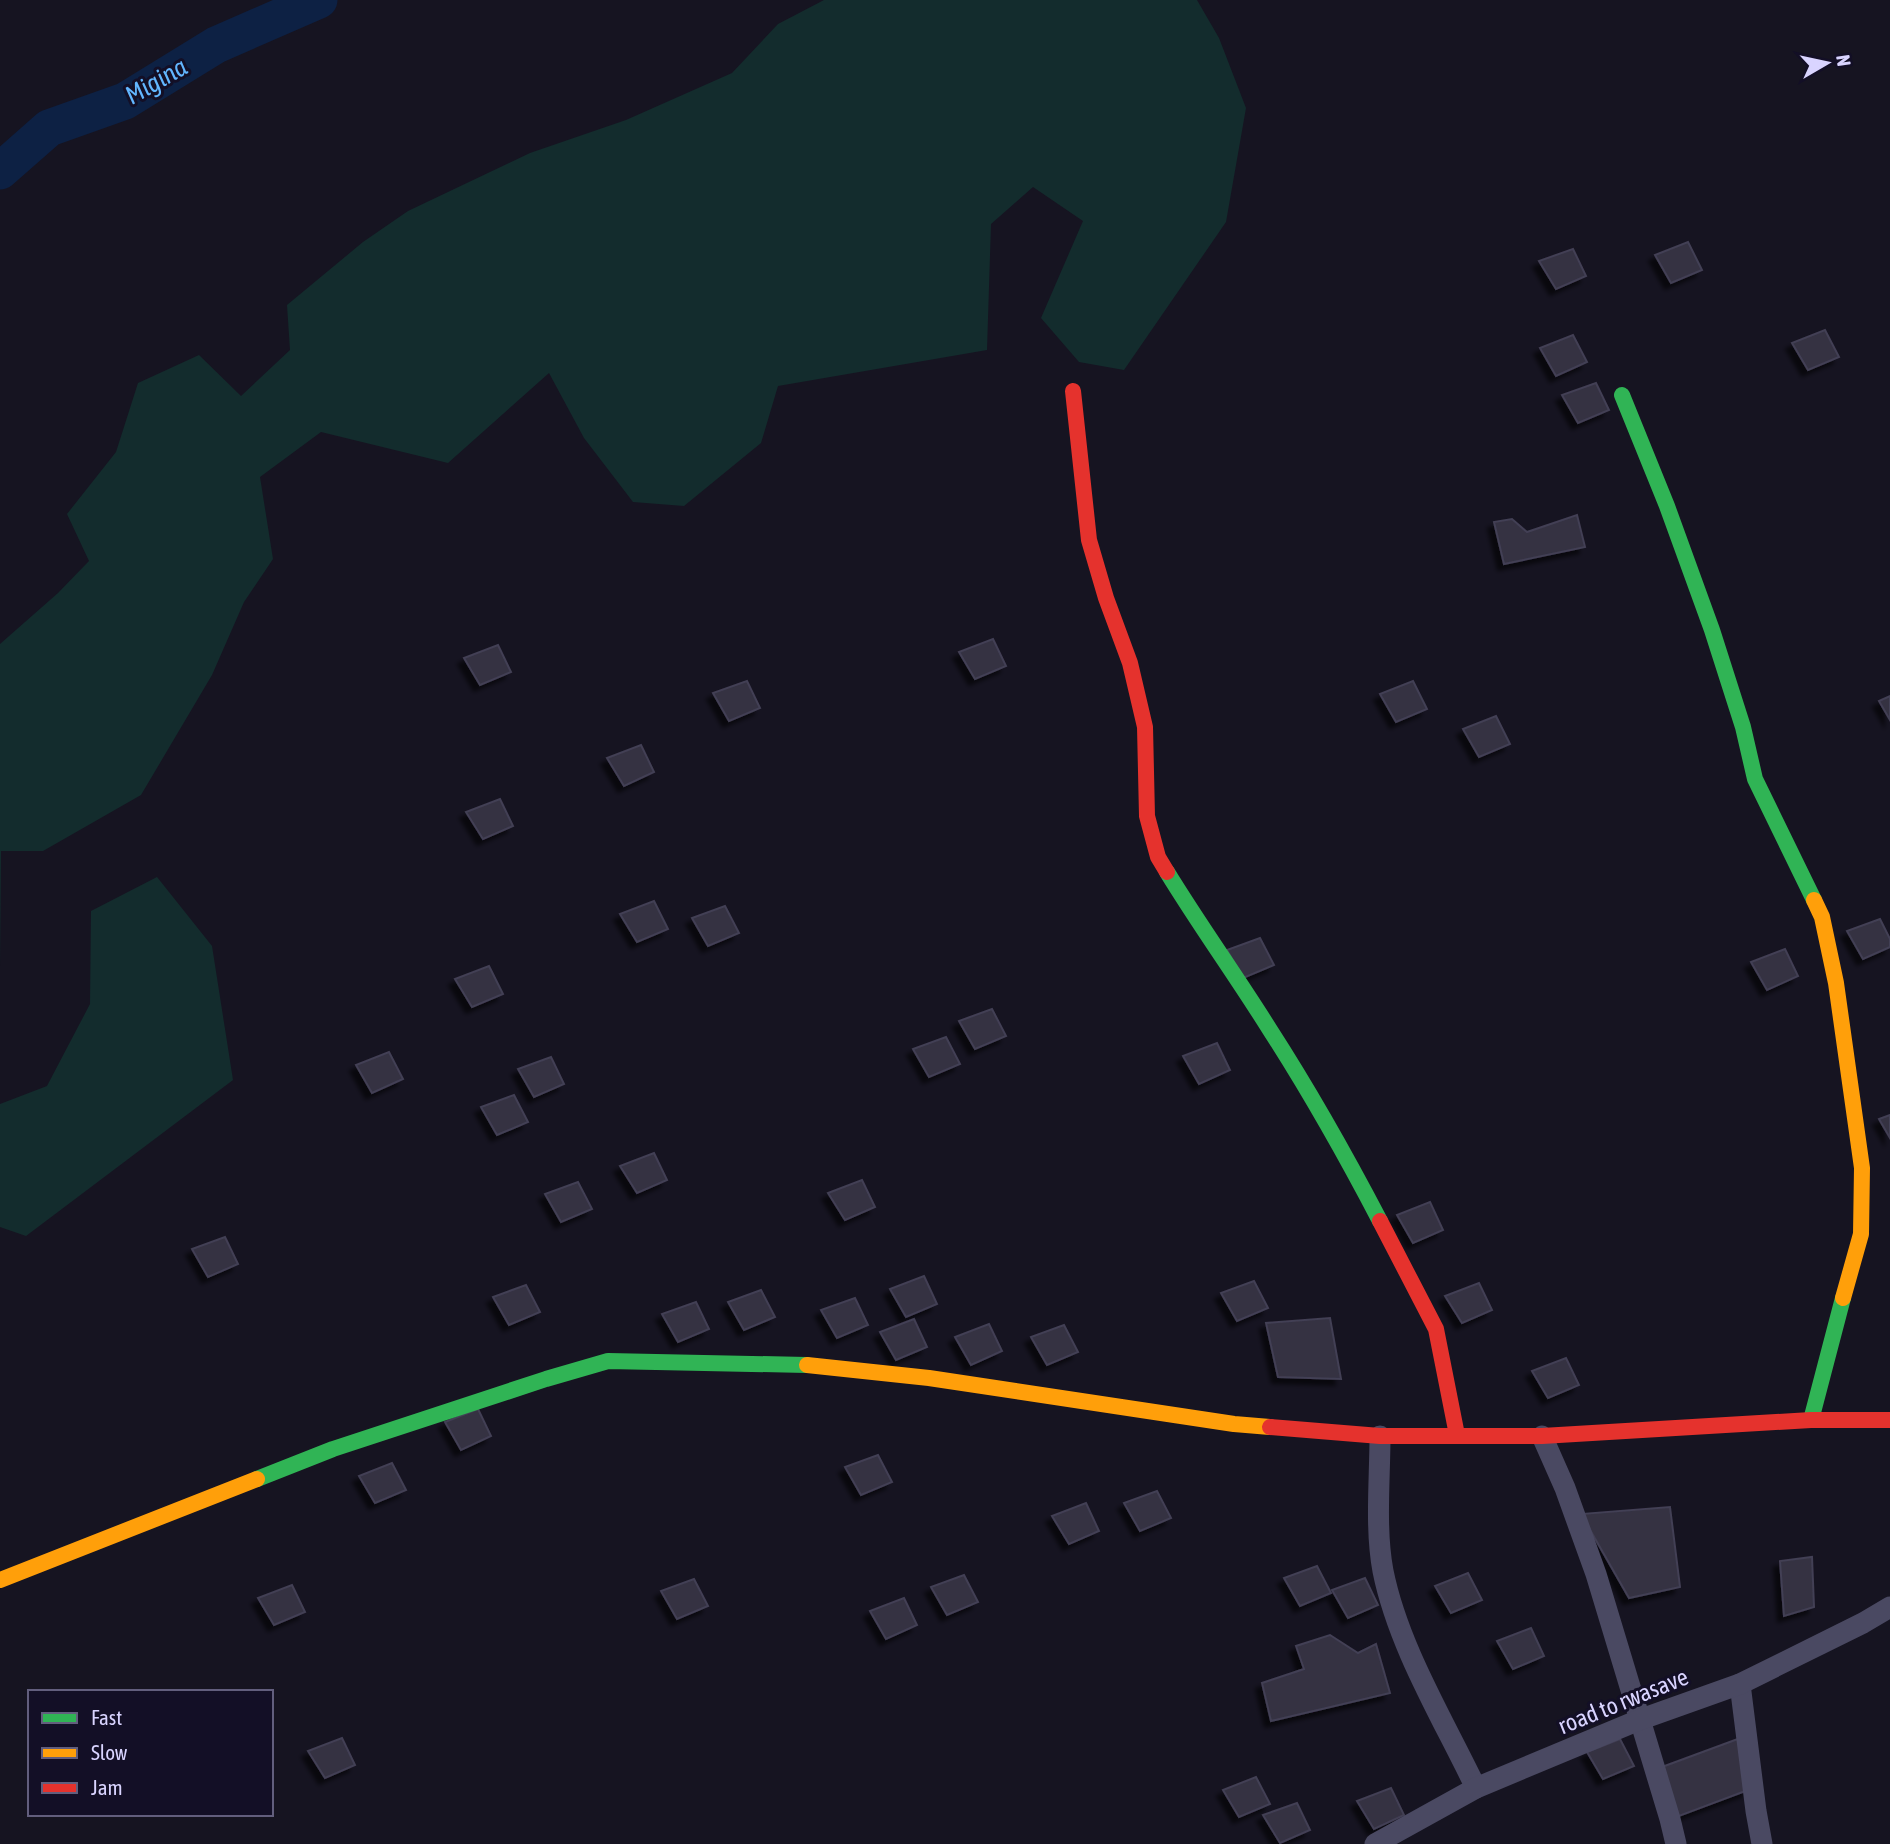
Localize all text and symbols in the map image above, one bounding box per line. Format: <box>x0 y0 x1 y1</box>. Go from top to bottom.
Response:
north arrow <box>1792 28 1862 98</box>
water label: Migina <box>120 51 192 111</box>
text: N <box>1832 53 1856 68</box>
street label: road to rwasave <box>1554 1663 1692 1739</box>
legend <box>28 1690 273 1816</box>
text: Fast <box>91 1705 122 1729</box>
text: Slow <box>91 1740 128 1764</box>
text: Jam <box>91 1775 123 1799</box>

